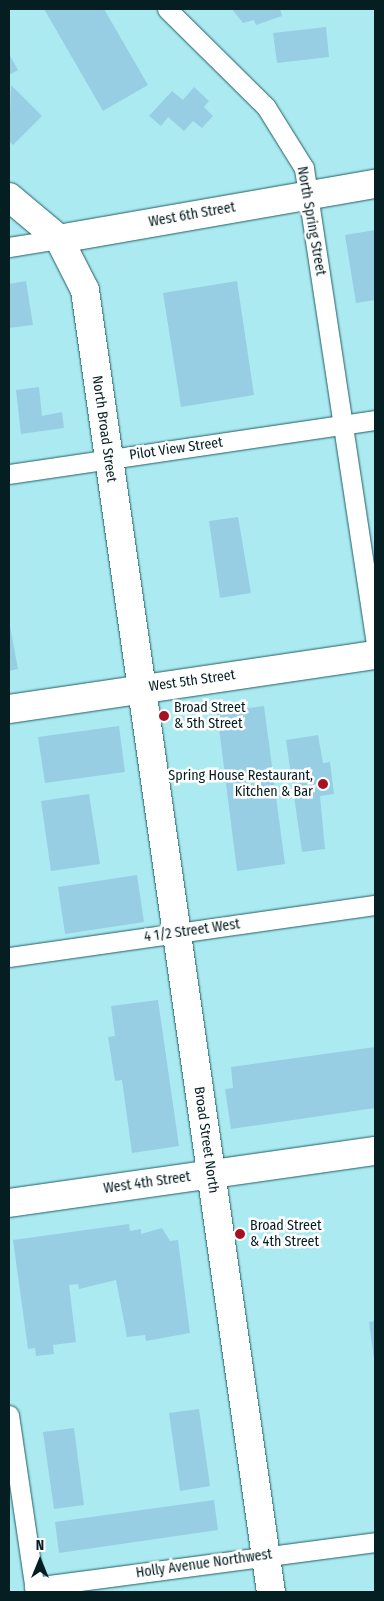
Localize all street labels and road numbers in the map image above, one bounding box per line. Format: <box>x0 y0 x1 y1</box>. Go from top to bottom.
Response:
street label: North Spring Street <box>293 165 329 277</box>
street label: West 6th Street <box>147 199 237 231</box>
street label: North Broad Street <box>88 375 120 483</box>
street label: Pilot View Street <box>128 434 224 464</box>
street label: West 5th Street <box>148 667 236 695</box>
street label: 4 1/2 Street West <box>143 916 241 946</box>
street label: Broad Street North <box>190 1086 222 1194</box>
street label: West 4th Street <box>102 1169 192 1197</box>
street label: Holly Avenue Northwest <box>135 1546 273 1582</box>

